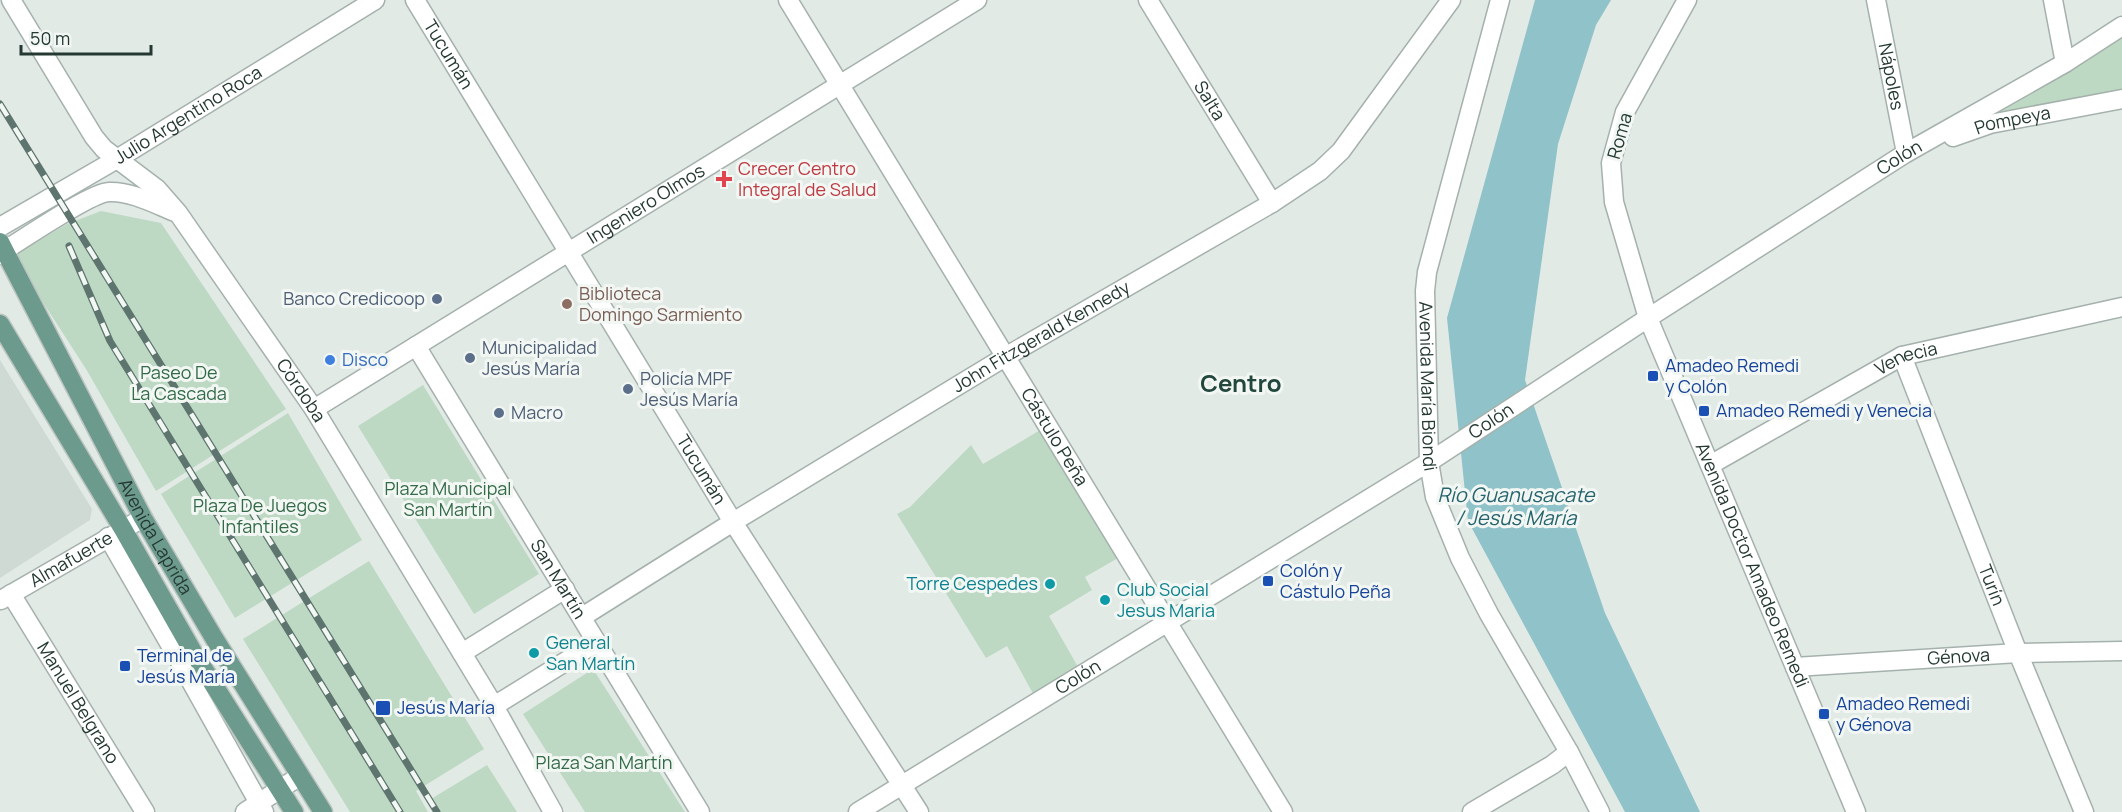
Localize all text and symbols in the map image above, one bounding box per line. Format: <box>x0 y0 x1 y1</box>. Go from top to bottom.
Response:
street label: Tucumán <box>419 15 479 93</box>
scale bar <box>21 18 152 56</box>
text: 50 m <box>30 26 70 50</box>
street label: Nápoles <box>1874 41 1910 112</box>
street label: Julio Argentino Roca <box>109 60 266 169</box>
street label: Salta <box>1189 76 1232 125</box>
street label: Pompeya <box>1971 100 2052 140</box>
street label: Roma <box>1601 110 1637 162</box>
street label: Colón <box>1872 134 1926 180</box>
place label: Crecer Centro Integral de Salud <box>738 156 876 201</box>
street label: Ingeniero Olmos <box>582 158 709 249</box>
marker: Crecer Centro Integral de Salud <box>715 170 733 188</box>
street label: John Fitzgerald Kennedy <box>947 274 1134 397</box>
place label: Biblioteca Domingo Sarmiento <box>579 281 742 326</box>
place label: Banco Credicoop <box>283 286 425 310</box>
marker: Banco Credicoop <box>430 292 444 306</box>
marker: Biblioteca Domingo Sarmiento <box>560 297 574 311</box>
street label: Avenida María Biondi <box>1414 301 1443 473</box>
place label: Municipalidad Jesús María <box>482 335 597 380</box>
street label: Venecia <box>1870 336 1939 380</box>
place label: Disco <box>342 347 388 371</box>
marker: Municipalidad Jesús María <box>463 351 477 365</box>
street label: Córdoba <box>272 353 332 426</box>
marker: Disco <box>323 353 337 367</box>
place label: Amadeo Remedi y Colón <box>1665 353 1799 398</box>
park label: Paseo De La Cascada <box>131 360 227 405</box>
place label: Policía MPF Jesús María <box>640 366 738 411</box>
district label: Centro <box>1200 366 1282 399</box>
marker: Amadeo Remedi y Colón <box>1646 369 1660 383</box>
marker: Policía MPF Jesús María <box>621 382 635 396</box>
street label: Cástulo Peña <box>1016 383 1094 490</box>
street label: Colón <box>1463 397 1518 444</box>
place label: Amadeo Remedi y Venecia <box>1716 398 1932 422</box>
place label: Macro <box>511 400 563 424</box>
marker: Amadeo Remedi y Venecia <box>1697 404 1711 418</box>
marker: Macro <box>492 406 506 420</box>
street label: Tucumán <box>672 430 732 508</box>
street label: Avenida Doctor Amadeo Remedi <box>1691 439 1815 691</box>
street label: Avenida Laprida <box>113 474 199 599</box>
park label: Plaza Municipal San Martín <box>384 476 512 521</box>
water label: Río Guanusacate / Jesús María <box>1438 481 1596 531</box>
park label: Plaza De Juegos Infantiles <box>193 493 327 538</box>
street label: Almafuerte <box>25 525 117 592</box>
street label: San Martín <box>525 534 592 623</box>
place label: Colón y Cástulo Peña <box>1280 558 1391 603</box>
street label: Turín <box>1974 561 2011 609</box>
place label: Torre Cespedes <box>906 571 1038 595</box>
marker: Colón y Cástulo Peña <box>1261 574 1275 588</box>
marker: Torre Cespedes <box>1043 577 1057 591</box>
place label: Club Social Jesus Maria <box>1117 577 1215 622</box>
marker: Club Social Jesus Maria <box>1098 593 1112 607</box>
place label: General San Martín <box>546 630 635 675</box>
street label: Manuel Belgrano <box>32 637 125 768</box>
street label: Génova <box>1927 642 1991 670</box>
place label: Terminal de Jesús María <box>137 643 235 688</box>
marker: General San Martín <box>527 646 541 660</box>
street label: Colón <box>1050 653 1105 699</box>
marker: Terminal de Jesús María <box>118 659 132 673</box>
place label: Amadeo Remedi y Génova <box>1836 691 1970 736</box>
place label: Jesús María <box>397 695 495 719</box>
marker: Jesús María <box>374 699 392 717</box>
marker: Amadeo Remedi y Génova <box>1817 707 1831 721</box>
park label: Plaza San Martín <box>536 750 672 774</box>

